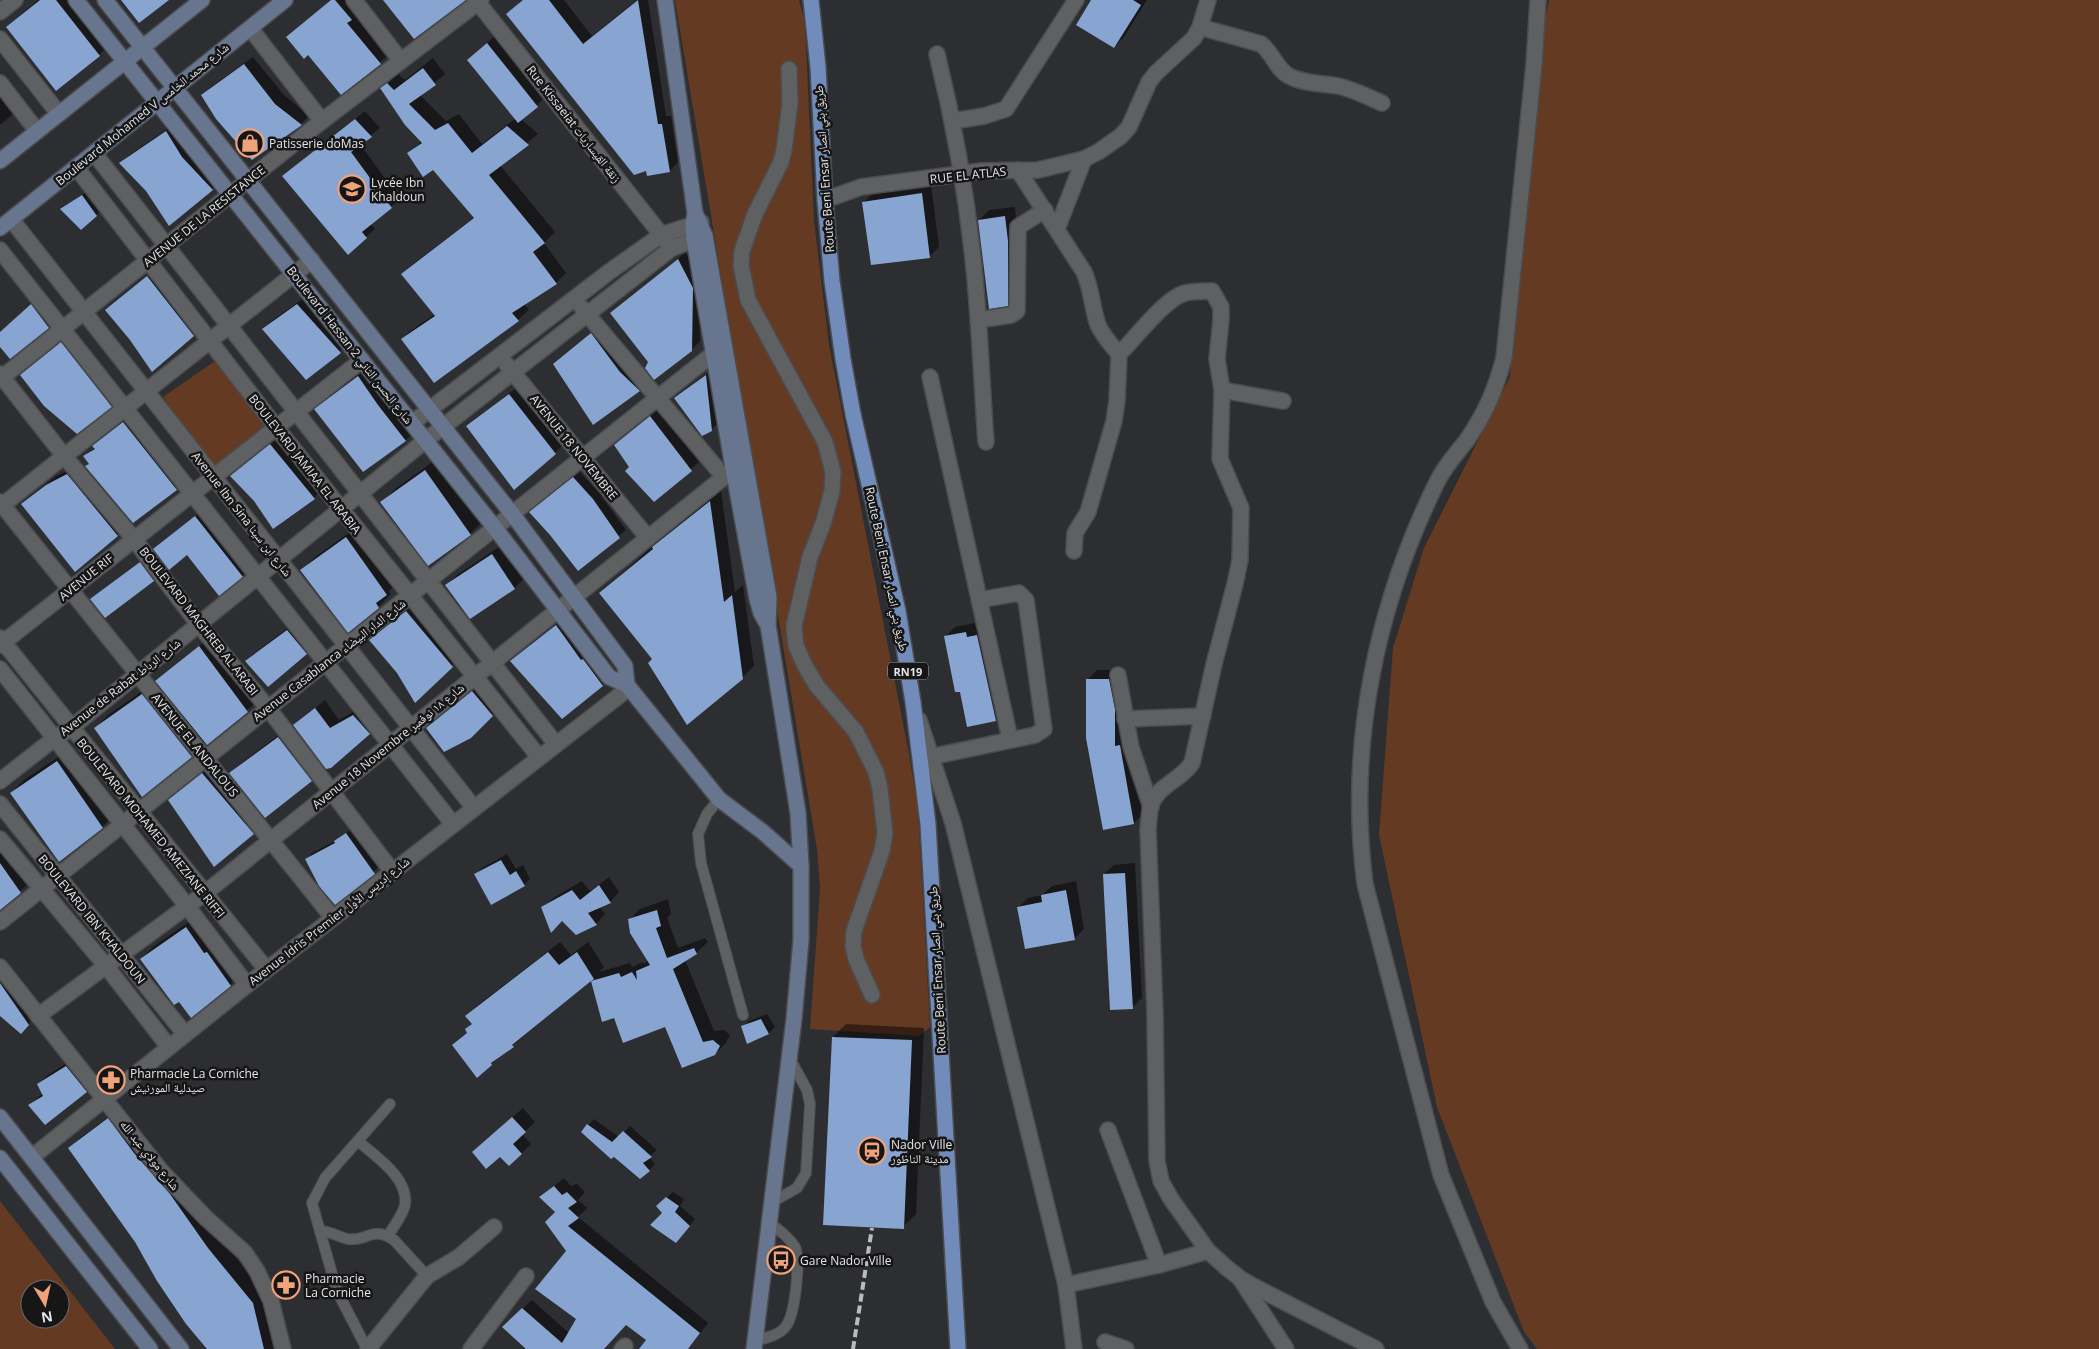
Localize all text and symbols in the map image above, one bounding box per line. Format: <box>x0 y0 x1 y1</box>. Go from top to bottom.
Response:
street label: Boulevard Mohamed V شارع محمد الخامس <box>52 39 232 189</box>
street label: Rue Kissaeiat زنقة القيساريات <box>523 62 625 186</box>
street label: Route Beni Ensar طريق بني انصار <box>810 85 840 253</box>
shop icon: Patisserie doMas <box>235 128 265 158</box>
place label: Patisserie doMas <box>269 135 364 152</box>
street label: AVENUE DE LA RESISTANCE <box>139 161 269 271</box>
street label: RUE EL ATLAS <box>929 163 1007 187</box>
school or university icon: Lycée Ibn Khaldoun <box>337 174 367 204</box>
place label: Lycée Ibn Khaldoun <box>371 174 425 205</box>
street label: Boulevard Hassan 2 شارع الحسن الثاني <box>281 263 417 429</box>
street label: BOULEVARD JAMIAA EL ARABIA <box>245 390 365 538</box>
street label: AVENUE 18 NOVEMBRE <box>526 391 622 503</box>
street label: Avenue Ibn Sina شارع ابن سينا <box>188 448 296 580</box>
street label: Route Beni Ensar طريق بني انصار <box>859 485 913 653</box>
street label: BOULEVARD MAGHREB AL ARABI <box>136 543 262 699</box>
street label: AVENUE RIF <box>55 550 117 604</box>
street label: Avenue Casablanca شارع الدار البيضاء <box>249 595 409 725</box>
street label: Avenue de Rabat شارع الرباط <box>56 634 184 740</box>
road number: RN19 <box>888 662 928 679</box>
street label: Avenue 18 Novembre شارع ١٨ نوفمبر <box>308 679 468 813</box>
street label: AVENUE EL ANDALOUS <box>148 690 242 800</box>
street label: BOULEVARD MOHAMED AMEZIANE RIFFI <box>73 735 229 921</box>
street label: BOULEVARD IBN KHALDOUN <box>34 851 150 987</box>
street label: Avenue Idris Premier شارع إدريس الأول <box>245 853 413 989</box>
street label: Route Beni Ensar طريق بني انصار <box>924 886 952 1054</box>
pharmacy icon: Pharmacie La Corniche صيدلية المورنيش <box>96 1065 126 1095</box>
place label: Pharmacie La Corniche صيدلية المورنيش <box>130 1065 259 1096</box>
street label: شارع مولاي عبد الله <box>115 1116 184 1195</box>
station icon: Nador Ville مدينة الناظور <box>857 1136 887 1166</box>
place label: Nador Ville مدينة الناظور <box>890 1136 953 1167</box>
bus stop icon: Gare Nador Ville <box>766 1245 796 1275</box>
place label: Gare Nador Ville <box>800 1252 892 1269</box>
pharmacy icon: Pharmacie La Corniche <box>271 1270 301 1300</box>
place label: Pharmacie La Corniche <box>305 1270 371 1301</box>
north arrow <box>20 1279 70 1329</box>
text: N <box>40 1307 54 1328</box>

